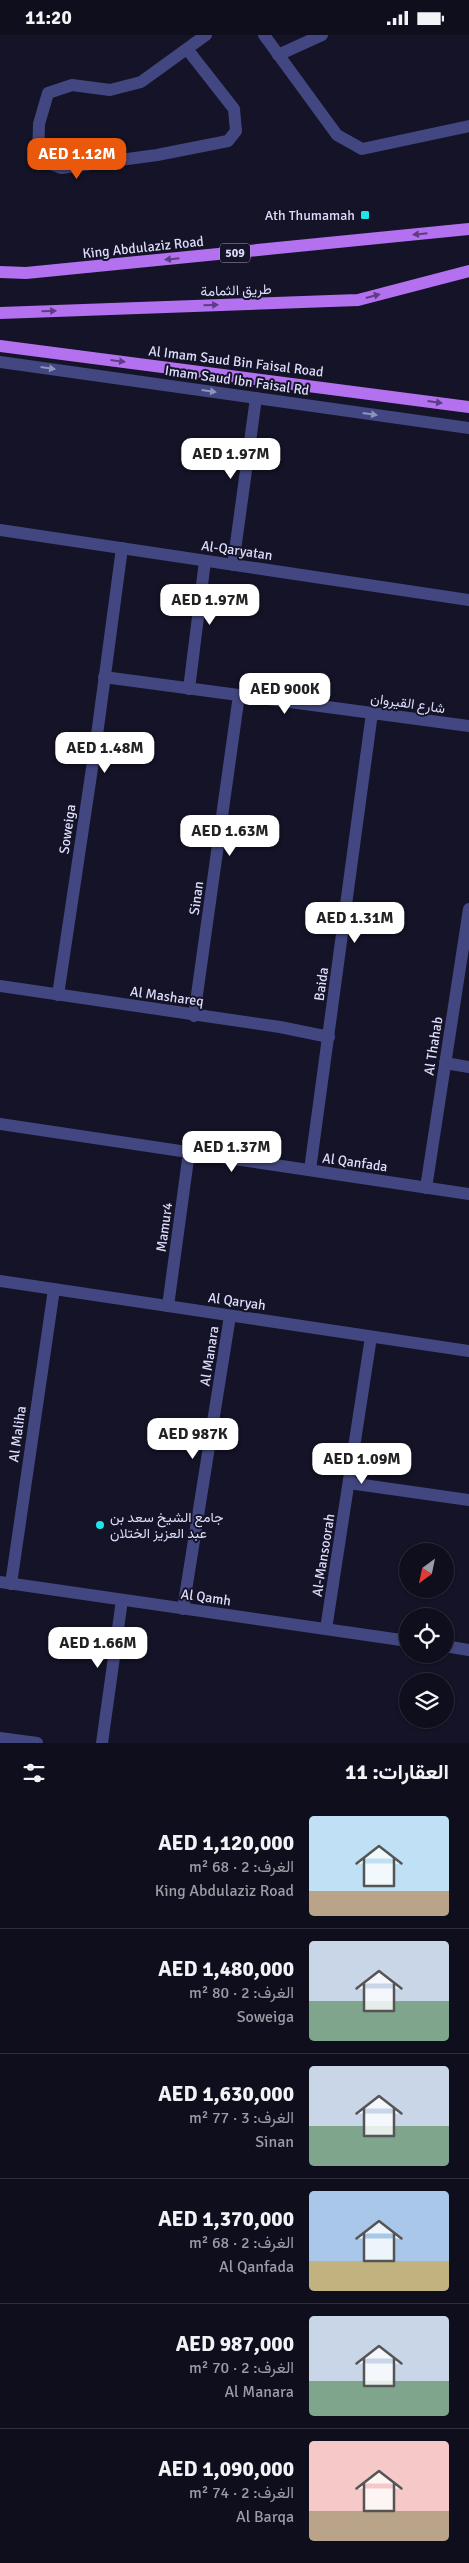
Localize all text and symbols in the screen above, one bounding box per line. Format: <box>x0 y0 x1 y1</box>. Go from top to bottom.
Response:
text: 11:20 <box>25 6 72 30</box>
pin: AED 1.12M <box>20 137 134 180</box>
text: AED 1.12M <box>38 144 116 164</box>
place label: Ath Thumamah <box>265 207 355 224</box>
marker: Ath Thumamah <box>359 209 371 221</box>
one-way arrow <box>412 230 428 238</box>
street label: King Abdulaziz Road <box>82 233 205 262</box>
road number: 509 <box>220 243 250 263</box>
one-way arrow <box>163 255 179 263</box>
street label: طريق الثمامة <box>200 281 272 300</box>
one-way arrow <box>366 292 381 300</box>
one-way arrow <box>203 301 219 309</box>
one-way arrow <box>41 307 57 315</box>
street label: Al Imam Saud Bin Faisal Road <box>147 342 324 381</box>
one-way arrow <box>110 357 126 365</box>
street label: Imam Saud Ibn Faisal Rd <box>164 362 310 399</box>
one-way arrow <box>41 365 57 373</box>
one-way arrow <box>202 387 218 395</box>
one-way arrow <box>427 398 443 406</box>
one-way arrow <box>362 410 378 418</box>
pin: AED 1.97M <box>174 437 288 480</box>
text: AED 1.97M <box>192 444 270 464</box>
street label: Al-Qaryatan <box>200 537 274 564</box>
pin: AED 1.97M <box>153 583 267 626</box>
text: AED 1.97M <box>171 590 249 610</box>
pin: AED 900K <box>233 673 337 715</box>
text: AED 900K <box>250 679 320 699</box>
street label: شارع القيروان <box>369 690 446 719</box>
pin: AED 1.48M <box>48 731 162 774</box>
text: AED 1.48M <box>66 738 144 758</box>
street label: Soweiga <box>56 803 79 855</box>
pin: AED 1.63M <box>173 815 287 857</box>
text: AED 1.63M <box>191 821 269 841</box>
street label: Sinan <box>186 880 207 916</box>
pin: AED 1.31M <box>298 901 412 944</box>
text: AED 1.31M <box>316 908 394 928</box>
street label: Baida <box>311 966 332 1002</box>
street label: Al Mashareq <box>129 983 205 1010</box>
street label: Al Thahab <box>420 1015 447 1077</box>
pin: AED 1.37M <box>175 1131 289 1173</box>
text: AED 1.37M <box>193 1137 271 1157</box>
street label: Al Qanfada <box>321 1150 389 1175</box>
street label: Mamur4 <box>153 1201 176 1253</box>
street label: Al Qaryah <box>207 1289 267 1314</box>
street label: Al Manara <box>196 1325 223 1387</box>
street label: Al Maliha <box>5 1405 30 1463</box>
pin: AED 987K <box>141 1417 245 1460</box>
text: AED 987K <box>158 1424 228 1444</box>
pin: AED 1.09M <box>305 1443 419 1485</box>
text: AED 1.09M <box>323 1449 401 1469</box>
place label: جامع الشيخ سعد بن عبد العزيز الختلان <box>110 1509 223 1542</box>
street label: Al-Mansoorah <box>309 1512 338 1598</box>
marker: جامع الشيخ سعد بن عبد العزيز الختلان <box>94 1519 106 1531</box>
north arrow <box>399 1543 454 1597</box>
map controls <box>399 1543 454 1728</box>
street label: Al Qamh <box>180 1586 232 1609</box>
button: locate <box>399 1608 454 1663</box>
pin: AED 1.66M <box>41 1627 155 1669</box>
text: AED 1.66M <box>59 1633 137 1653</box>
button: layers <box>399 1673 454 1728</box>
icon: filters <box>20 1759 48 1787</box>
text: العقارات: 11 <box>345 1759 449 1785</box>
text: AED 1,120,000 <box>158 1830 294 1856</box>
icon: home <box>349 1836 409 1896</box>
text: الغرف: 2 · 68 m² <box>189 1857 294 1877</box>
text: King Abdulaziz Road <box>155 1881 294 1901</box>
text: AED 1,480,000 <box>158 1956 294 1982</box>
icon: home <box>349 1961 409 2021</box>
text: الغرف: 2 · 80 m² <box>189 1983 294 2003</box>
text: Soweiga <box>237 2007 294 2027</box>
text: AED 1,630,000 <box>158 2081 294 2107</box>
icon: home <box>349 2086 409 2146</box>
text: الغرف: 3 · 77 m² <box>189 2108 294 2128</box>
text: Sinan <box>255 2132 294 2152</box>
text: AED 1,370,000 <box>158 2206 294 2232</box>
icon: home <box>349 2211 409 2271</box>
text: الغرف: 2 · 68 m² <box>189 2233 294 2253</box>
text: Al Qanfada <box>219 2257 294 2277</box>
text: AED 987,000 <box>176 2331 294 2357</box>
icon: home <box>349 2336 409 2396</box>
text: الغرف: 2 · 70 m² <box>189 2358 294 2378</box>
text: Al Manara <box>224 2382 294 2402</box>
text: AED 1,090,000 <box>158 2456 294 2482</box>
icon: home <box>349 2461 409 2521</box>
text: الغرف: 2 · 74 m² <box>189 2483 294 2503</box>
text: Al Barqa <box>236 2507 294 2527</box>

